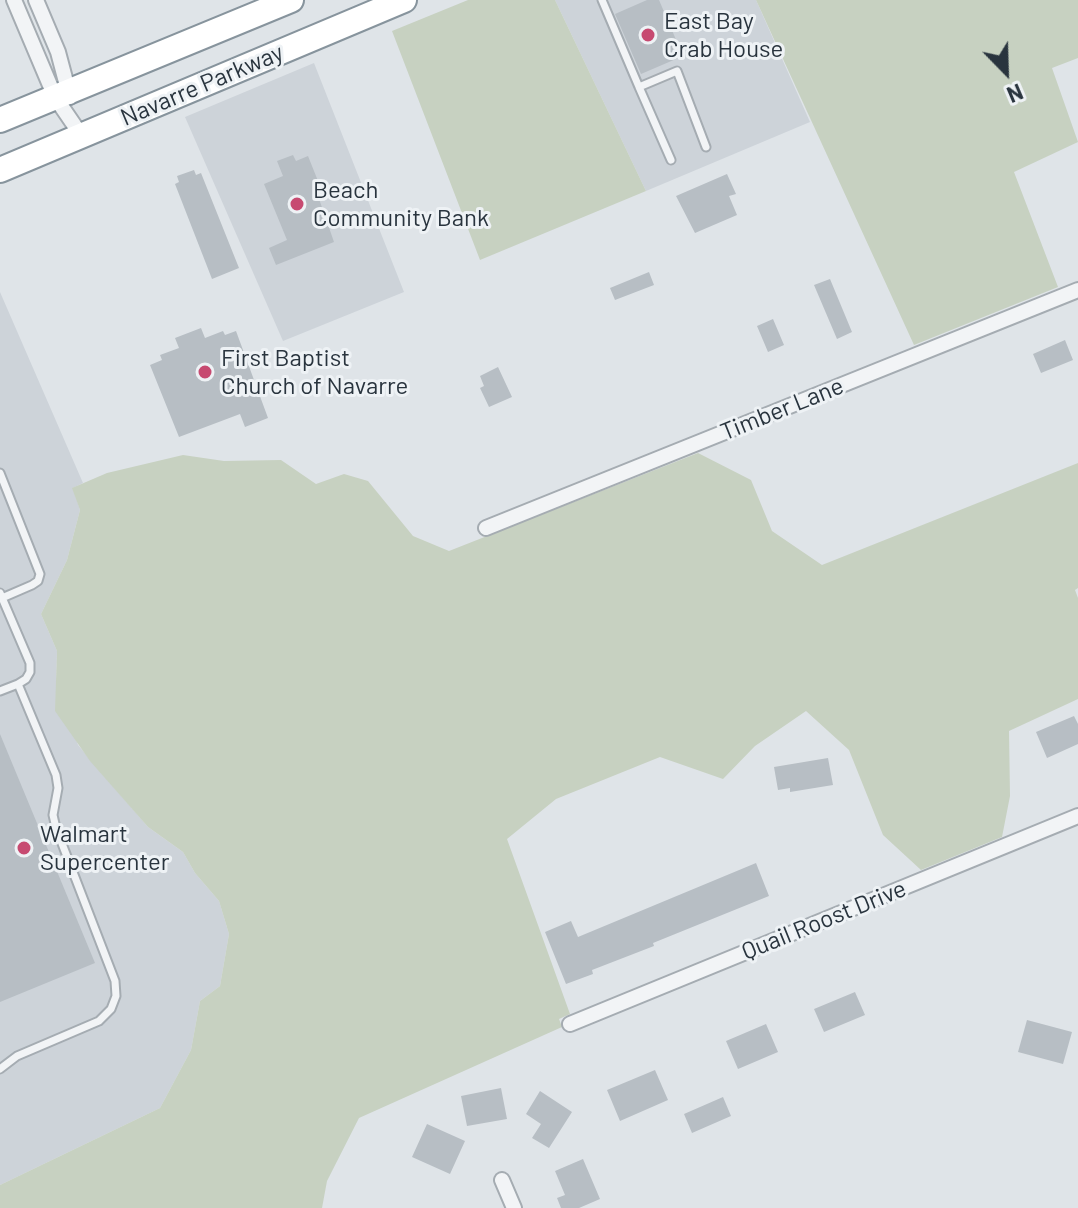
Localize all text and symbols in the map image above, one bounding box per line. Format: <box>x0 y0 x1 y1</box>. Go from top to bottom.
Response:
place label: East Bay Crab House <box>664 7 783 63</box>
marker: East Bay Crab House <box>639 26 657 44</box>
north arrow <box>966 32 1046 112</box>
street label: Navarre Parkway <box>116 38 288 132</box>
text: N <box>1004 79 1027 109</box>
place label: Beach Community Bank <box>313 176 489 232</box>
marker: Beach Community Bank <box>288 195 306 213</box>
place label: First Baptist Church of Navarre <box>221 344 408 400</box>
marker: First Baptist Church of Navarre <box>196 363 214 381</box>
street label: Timber Lane <box>716 371 848 447</box>
place label: Walmart Supercenter <box>40 820 169 876</box>
marker: Walmart Supercenter <box>15 839 33 857</box>
street label: Quail Roost Drive <box>738 874 910 966</box>

